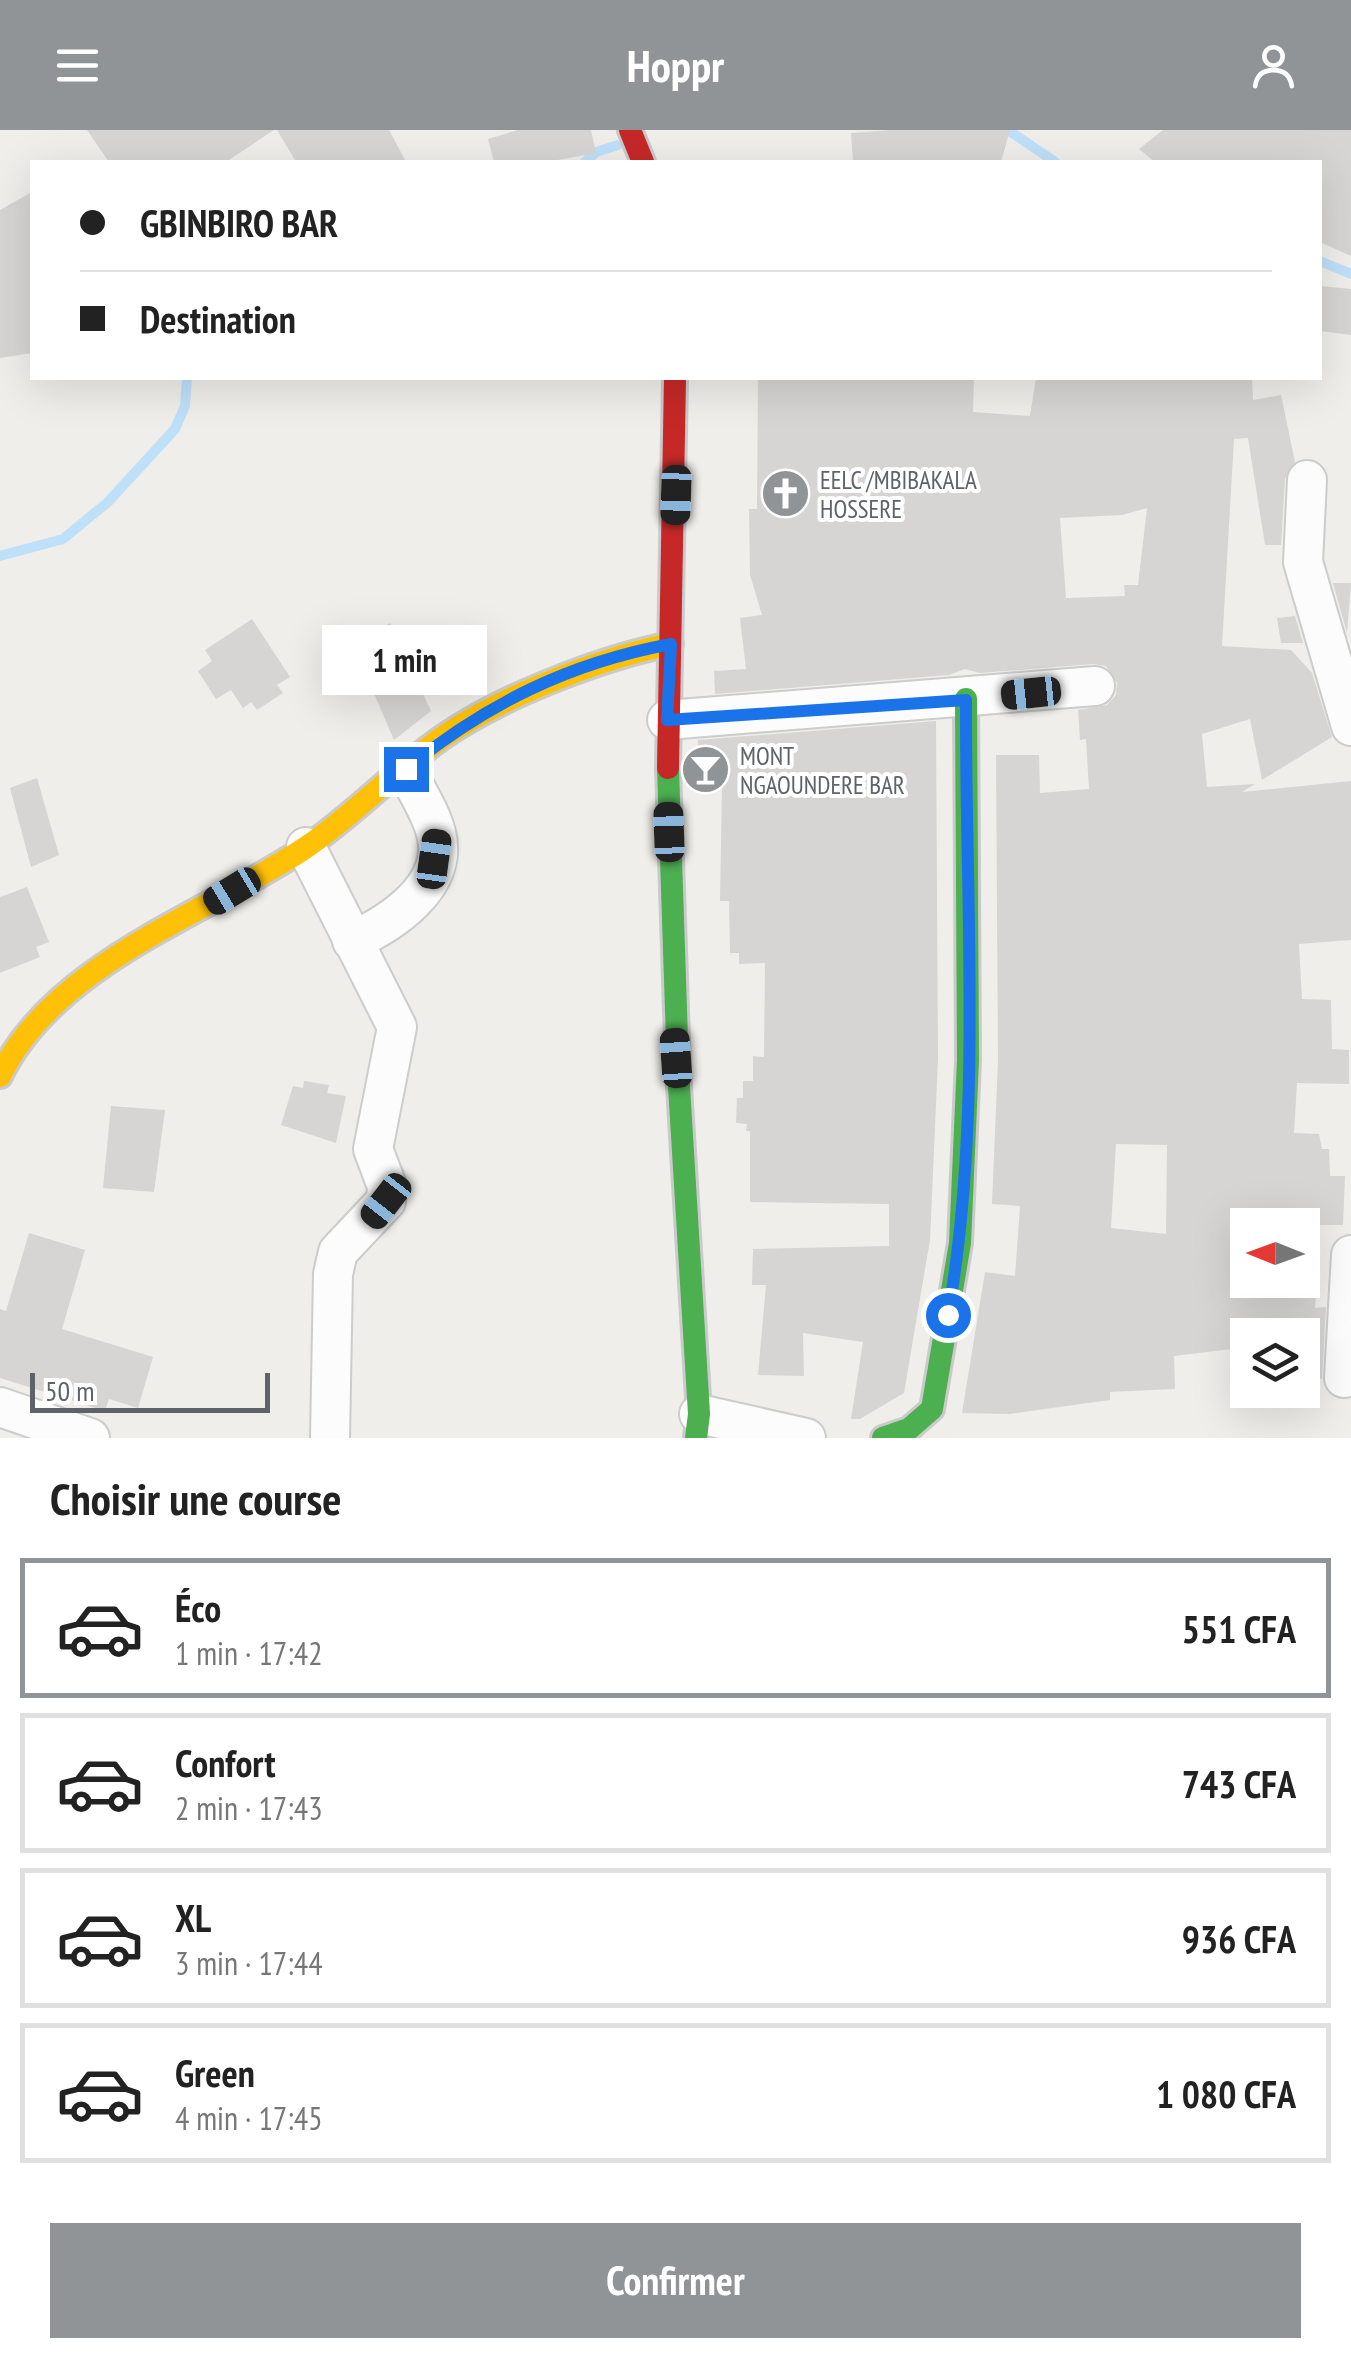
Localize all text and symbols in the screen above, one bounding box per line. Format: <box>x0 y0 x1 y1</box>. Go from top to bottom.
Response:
text: Hoppr <box>627 36 724 94</box>
icon: menu <box>50 38 105 93</box>
icon: person <box>1246 38 1301 93</box>
text: GBINBIRO BAR <box>140 198 338 247</box>
text: Destination <box>140 294 296 343</box>
car <box>660 464 692 526</box>
place label: EELC /MBIBAKALA HOSSERE <box>820 464 977 525</box>
church icon: EELC /MBIBAKALA HOSSERE <box>759 468 811 520</box>
callout: 1 min <box>324 624 488 694</box>
text: 1 min <box>372 639 437 681</box>
car <box>1000 675 1062 711</box>
place label: MONT NGAOUNDERE BAR <box>740 740 905 801</box>
bar icon: MONT NGAOUNDERE BAR <box>679 744 731 796</box>
route end <box>384 747 429 792</box>
car <box>653 801 685 863</box>
car <box>415 827 453 891</box>
car <box>199 863 265 919</box>
car <box>659 1027 693 1089</box>
car <box>356 1168 416 1234</box>
north arrow <box>1230 1208 1320 1298</box>
map controls <box>1230 1208 1320 1408</box>
route start <box>926 1293 971 1338</box>
button: layers <box>1230 1318 1320 1408</box>
scale bar <box>30 1368 270 1412</box>
text: 50 m <box>45 1372 94 1409</box>
text: Choisir une course <box>50 1469 341 1527</box>
icon: car <box>55 1583 145 1673</box>
text: Éco <box>175 1583 221 1632</box>
text: 551 CFA <box>1182 1604 1296 1653</box>
text: 1 min · 17:42 <box>175 1632 323 1674</box>
icon: car <box>55 1738 145 1828</box>
text: Confort <box>175 1738 275 1787</box>
text: 743 CFA <box>1182 1759 1296 1808</box>
text: 2 min · 17:43 <box>175 1787 323 1829</box>
icon: car <box>55 1893 145 1983</box>
text: XL <box>175 1893 211 1942</box>
text: 936 CFA <box>1182 1914 1296 1963</box>
text: 3 min · 17:44 <box>175 1942 323 1984</box>
icon: car <box>55 2048 145 2138</box>
text: Green <box>175 2048 255 2097</box>
text: 1 080 CFA <box>1156 2069 1296 2118</box>
text: 4 min · 17:45 <box>175 2097 323 2139</box>
button: Confirmer <box>50 2223 1301 2338</box>

